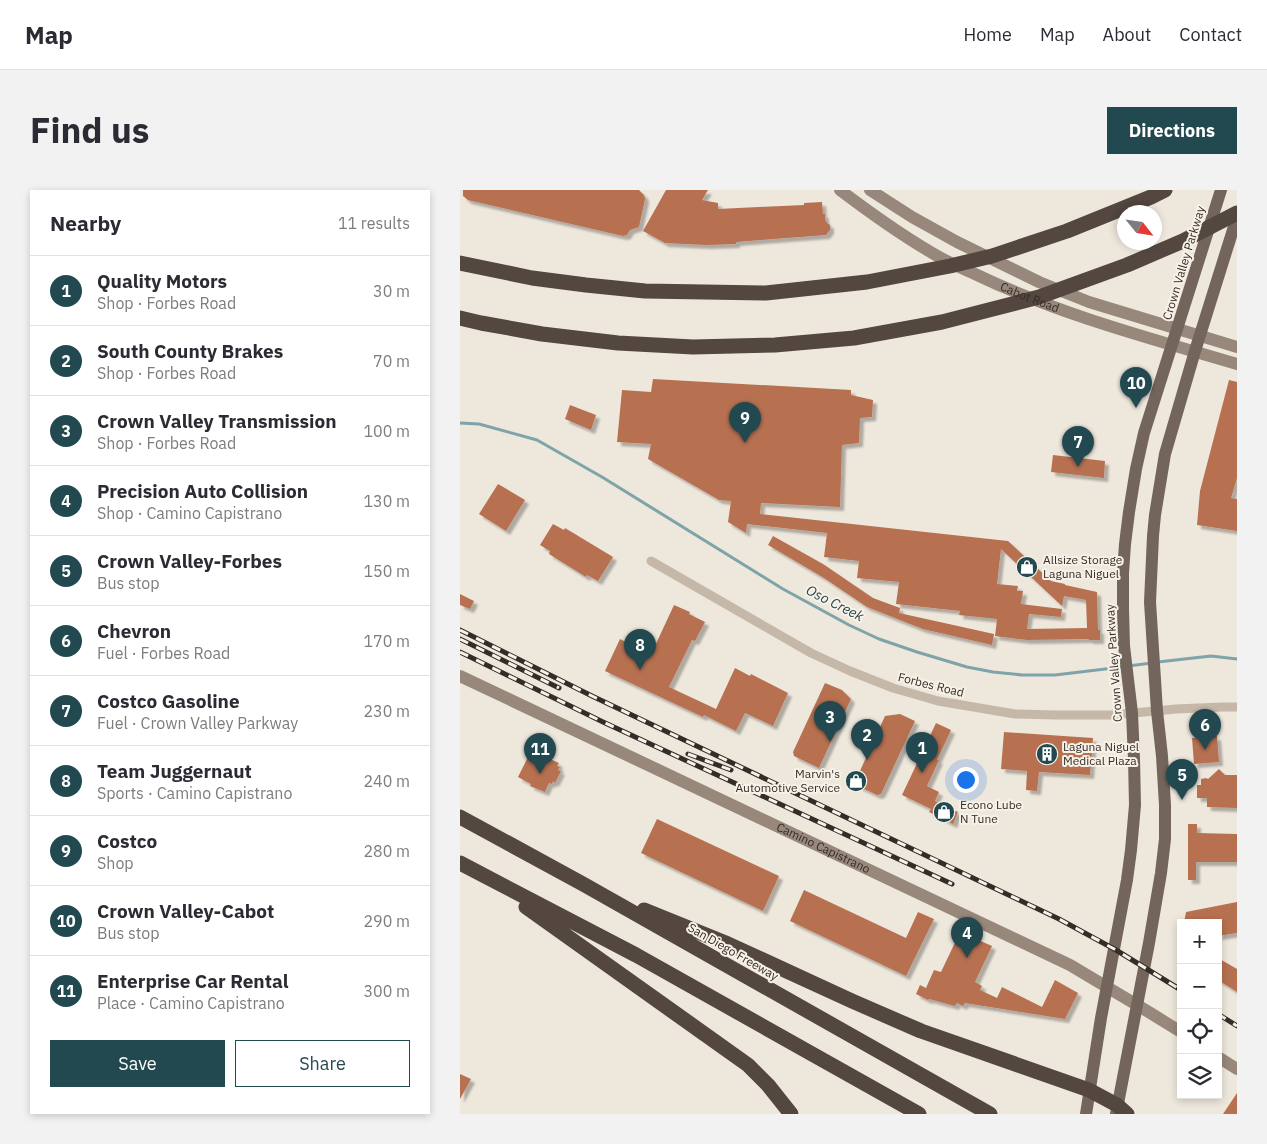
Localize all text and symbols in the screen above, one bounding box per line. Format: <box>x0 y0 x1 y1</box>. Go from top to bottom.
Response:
text: Map <box>25 19 73 51</box>
text: Home <box>964 23 1012 46</box>
text: Map <box>1040 23 1075 46</box>
text: About <box>1103 23 1151 46</box>
text: Contact <box>1179 23 1242 46</box>
text: Find us <box>30 107 149 153</box>
button: Directions <box>1107 107 1237 154</box>
street label: Crown Valley Parkway <box>1159 204 1208 322</box>
north arrow <box>1117 205 1162 250</box>
text: Nearby <box>50 209 121 237</box>
text: 11 results <box>338 213 410 233</box>
text: Quality Motors <box>97 269 227 293</box>
street label: Cabot Road <box>998 279 1061 315</box>
text: 1 <box>61 281 71 301</box>
text: 30 m <box>373 281 410 301</box>
text: Shop · Forbes Road <box>97 293 236 313</box>
text: South County Brakes <box>97 339 283 363</box>
text: 2 <box>61 351 71 371</box>
text: 70 m <box>373 351 410 371</box>
text: Shop · Forbes Road <box>97 363 236 383</box>
pin: 10 <box>1120 367 1152 408</box>
pin: 9 <box>729 402 761 443</box>
text: Crown Valley Transmission <box>97 409 336 433</box>
text: 3 <box>61 421 71 441</box>
text: 100 m <box>363 421 410 441</box>
pin: 7 <box>1062 426 1094 467</box>
text: Shop · Forbes Road <box>97 433 236 453</box>
text: Precision Auto Collision <box>97 479 308 503</box>
text: 4 <box>61 491 71 511</box>
text: 130 m <box>363 491 410 511</box>
text: Shop · Camino Capistrano <box>97 503 282 523</box>
text: Crown Valley-Forbes <box>97 549 282 573</box>
place label: Allsize Storage Laguna Niguel <box>1043 552 1123 581</box>
shop icon: Allsize Storage Laguna Niguel <box>1015 555 1039 579</box>
text: 5 <box>61 561 71 581</box>
text: 150 m <box>363 561 410 581</box>
text: Bus stop <box>97 573 160 593</box>
water label: Oso Creek <box>803 581 867 625</box>
street label: Crown Valley Parkway <box>1102 604 1125 723</box>
text: Chevron <box>97 619 171 643</box>
pin: 8 <box>624 629 656 670</box>
text: 6 <box>61 631 71 651</box>
text: 170 m <box>363 631 410 651</box>
text: Fuel · Forbes Road <box>97 643 230 663</box>
street label: Forbes Road <box>897 669 966 700</box>
text: Costco Gasoline <box>97 689 240 713</box>
text: 7 <box>61 701 71 721</box>
text: 230 m <box>363 701 410 721</box>
pin: 3 <box>814 701 846 742</box>
pin: 6 <box>1189 709 1221 750</box>
text: Fuel · Crown Valley Parkway <box>97 713 298 733</box>
pin: 2 <box>851 719 883 760</box>
pin: 1 <box>906 732 938 773</box>
pin: 11 <box>524 733 556 774</box>
place label: Laguna Niguel Medical Plaza <box>1063 739 1139 768</box>
building icon: Laguna Niguel Medical Plaza <box>1035 742 1059 766</box>
text: Team Juggernaut <box>97 759 252 783</box>
pin: 5 <box>1166 759 1198 800</box>
place label: Marvin's Automotive Service <box>735 766 840 795</box>
your location <box>953 767 979 793</box>
shop icon: Marvin's Automotive Service <box>844 769 868 793</box>
text: 8 <box>61 771 71 791</box>
text: 240 m <box>363 771 410 791</box>
text: Sports · Camino Capistrano <box>97 783 292 803</box>
place label: Econo Lube N Tune <box>960 797 1023 826</box>
shop icon: Econo Lube N Tune <box>932 800 956 824</box>
street label: Camino Capistrano <box>774 819 873 876</box>
text: Costco <box>97 829 157 853</box>
text: 9 <box>61 841 71 861</box>
text: 280 m <box>363 841 410 861</box>
text: Shop <box>97 853 134 873</box>
text: Crown Valley-Cabot <box>97 899 274 923</box>
text: 10 <box>56 911 76 931</box>
text: 290 m <box>363 911 410 931</box>
pin: 4 <box>951 917 983 958</box>
map controls <box>1177 919 1222 1099</box>
button: + <box>1177 919 1222 964</box>
street label: San Diego Freeway <box>685 920 781 984</box>
text: Bus stop <box>97 923 160 943</box>
button: − <box>1177 964 1222 1009</box>
text: Enterprise Car Rental <box>97 969 289 993</box>
text: 11 <box>56 981 76 1001</box>
text: 300 m <box>363 981 410 1001</box>
text: Place · Camino Capistrano <box>97 993 285 1013</box>
button: locate <box>1177 1009 1222 1054</box>
button: Save <box>50 1040 225 1087</box>
button: Share <box>235 1040 410 1087</box>
button: layers <box>1177 1054 1222 1099</box>

